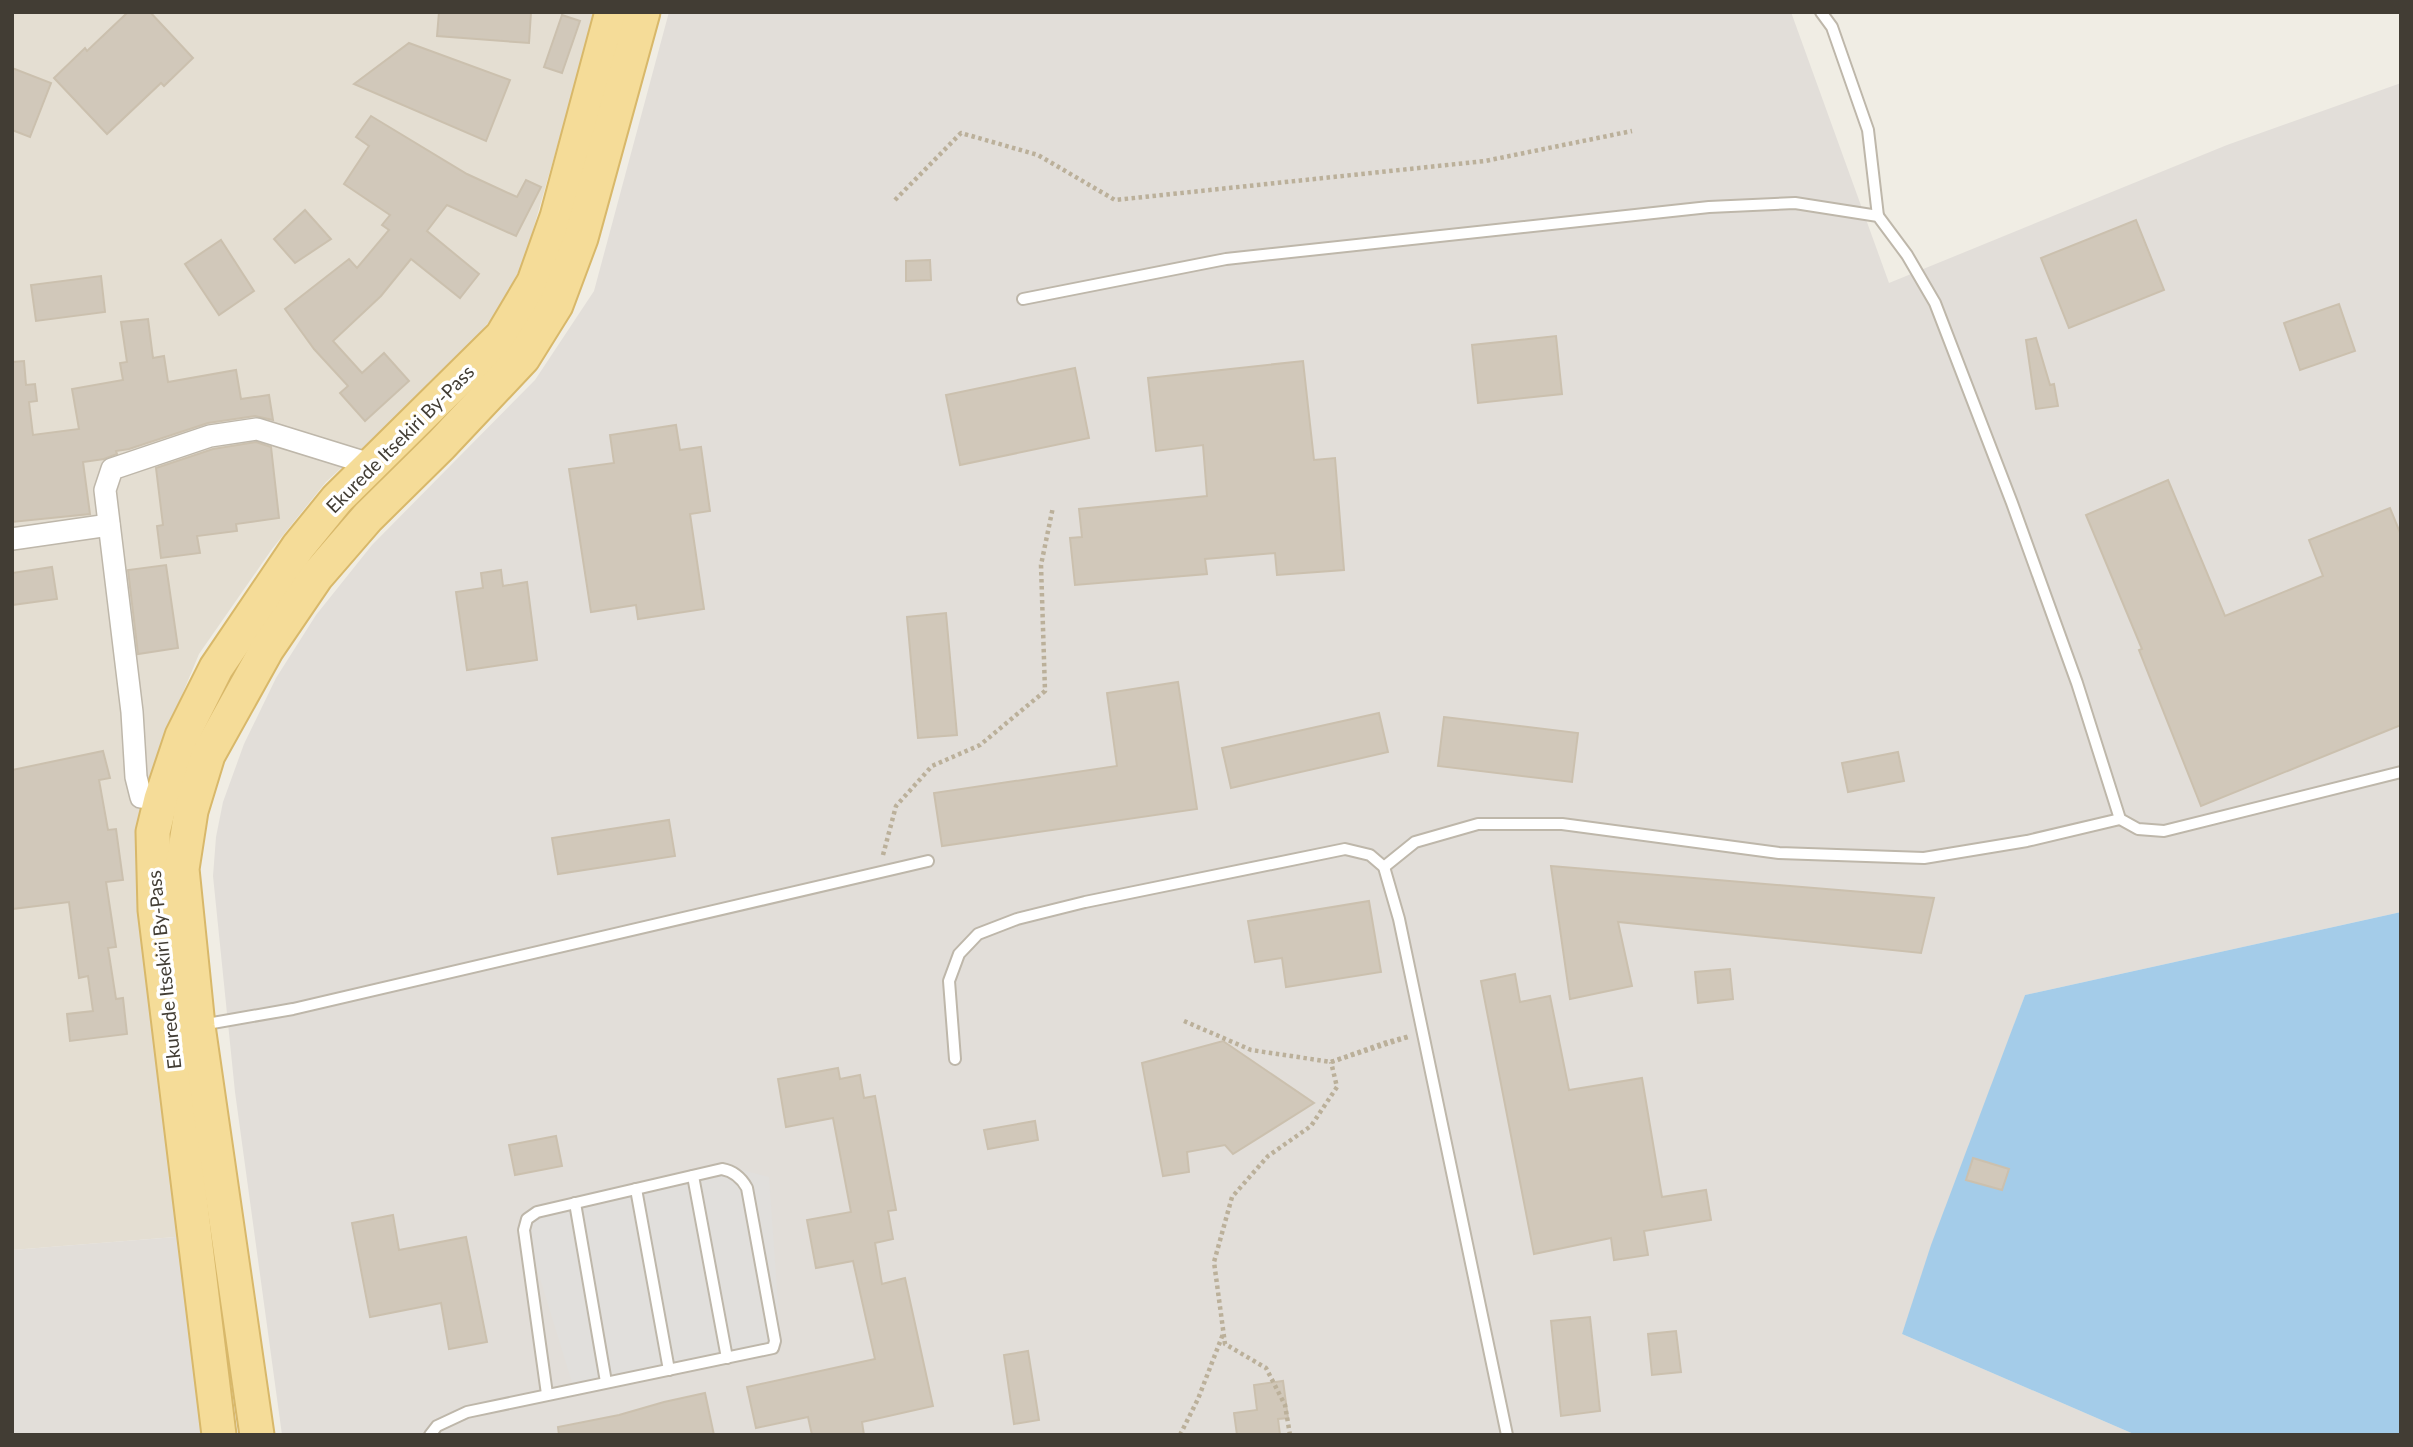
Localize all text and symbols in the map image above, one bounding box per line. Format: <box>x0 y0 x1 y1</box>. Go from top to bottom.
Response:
street label: Ekurede Itsekiri By-Pass <box>321 360 478 517</box>
street label: Ekurede Itsekiri By-Pass <box>142 869 185 1071</box>

